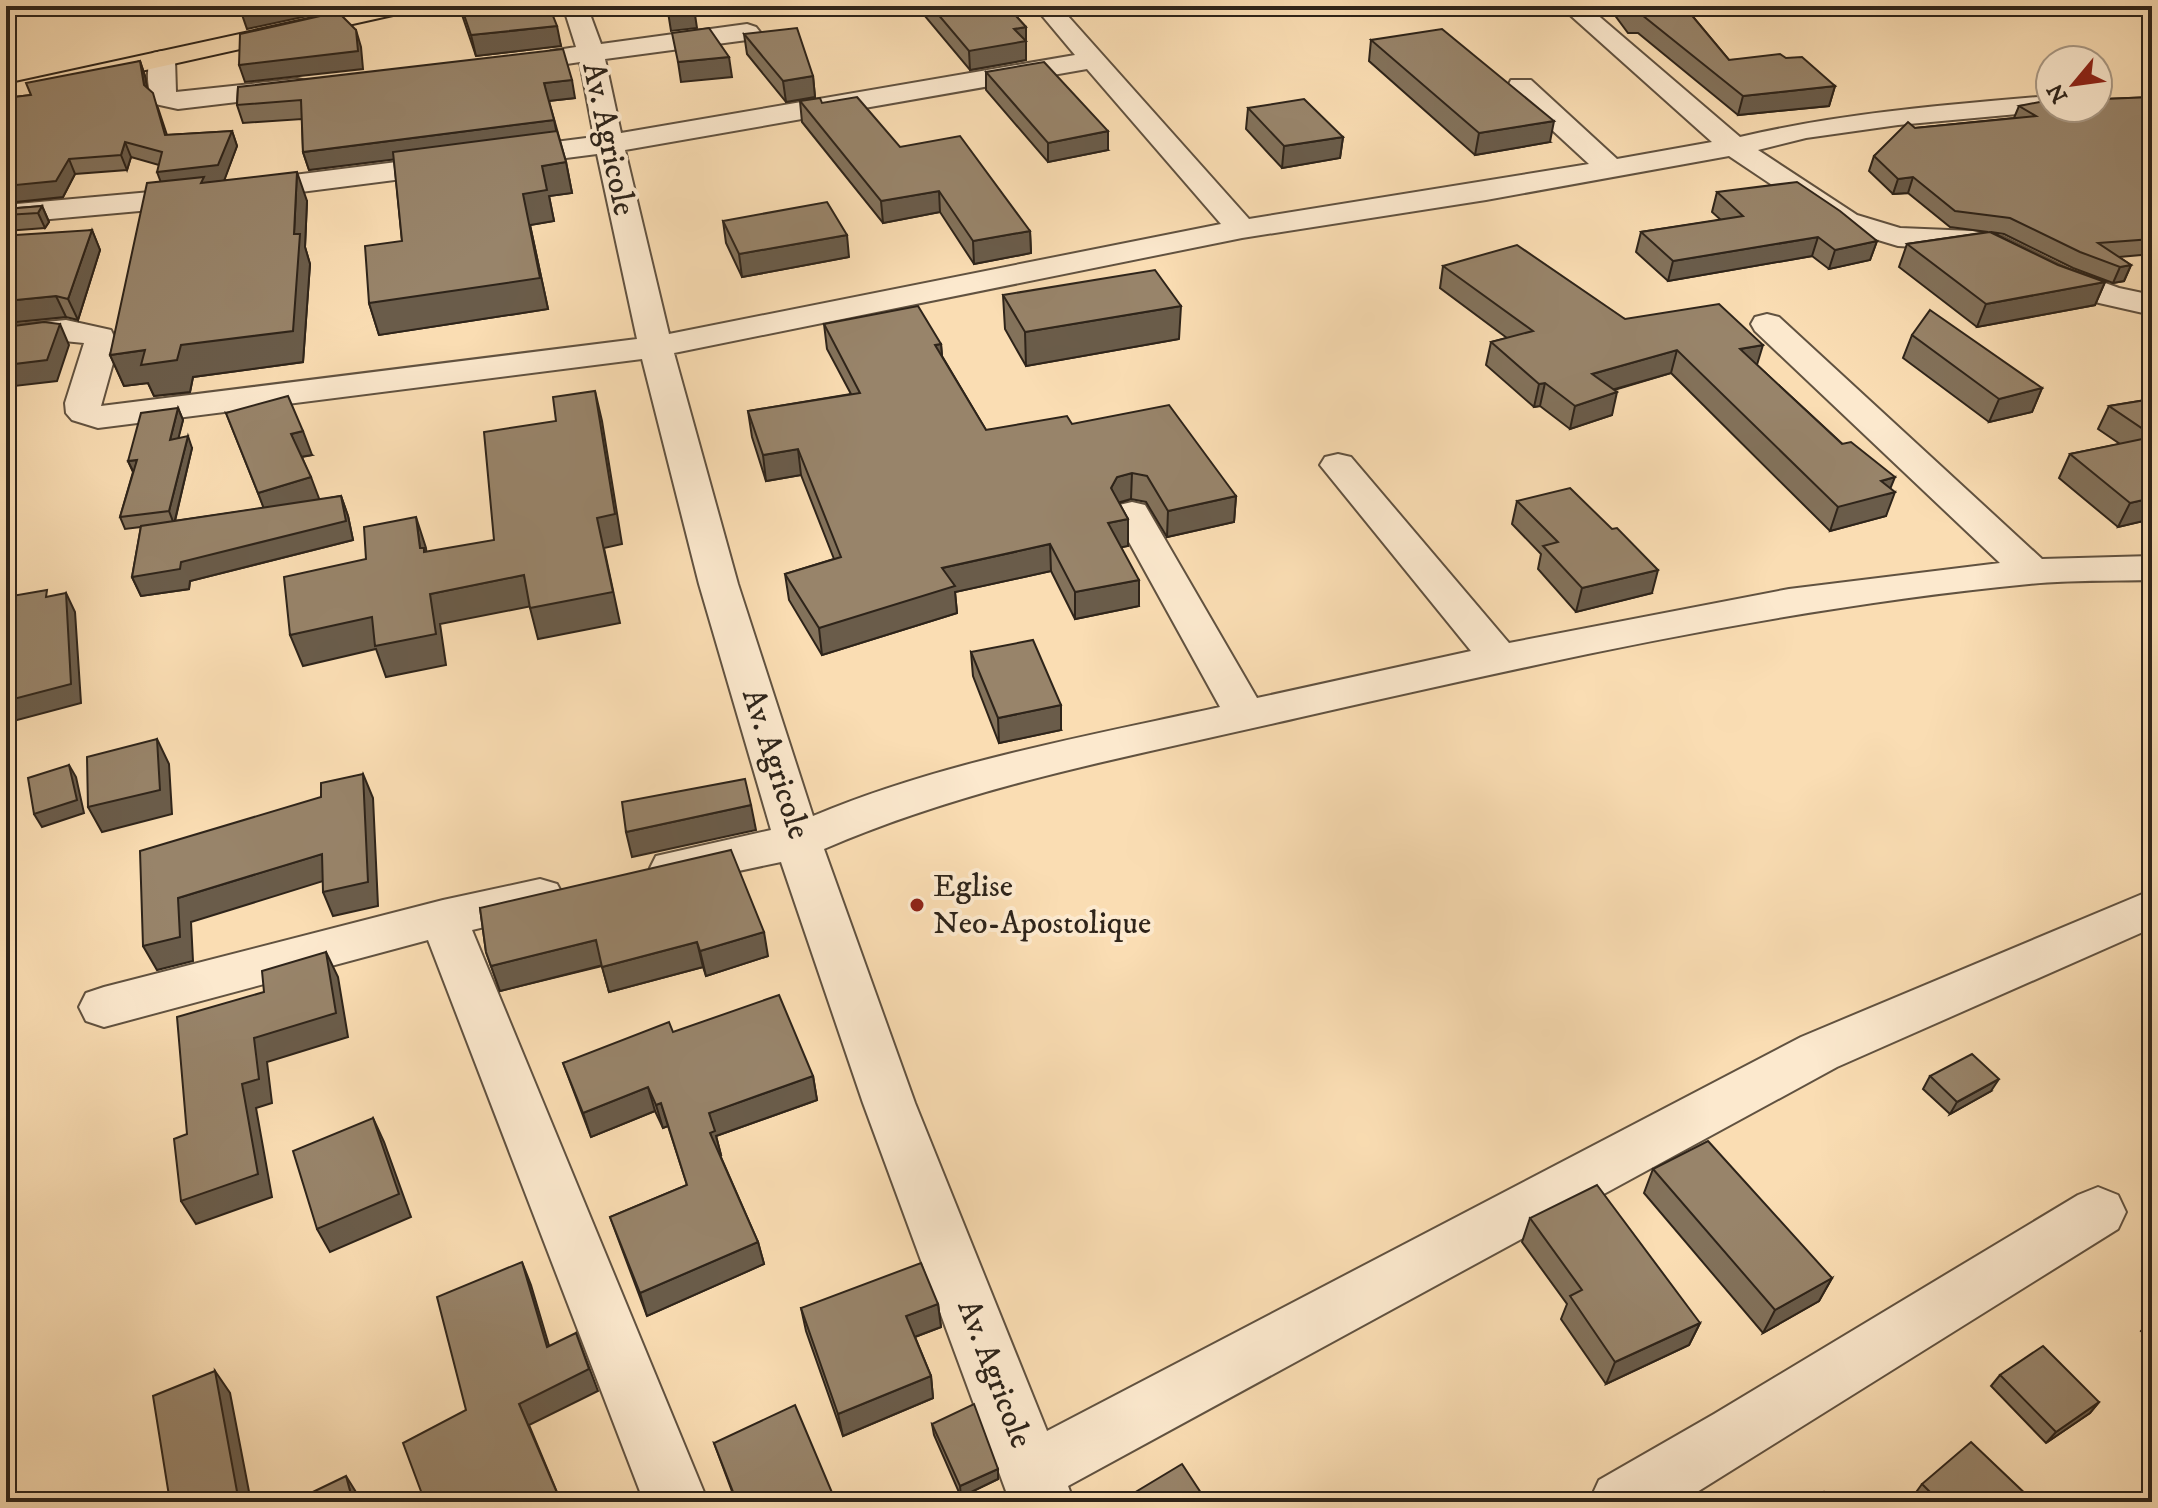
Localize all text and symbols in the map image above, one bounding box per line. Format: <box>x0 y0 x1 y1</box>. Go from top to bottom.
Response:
north arrow <box>2034 44 2114 124</box>
street label: Av. Agricole <box>572 59 644 219</box>
text: N <box>2042 79 2074 107</box>
street label: Av. Agricole <box>732 684 818 844</box>
place label: Eglise Neo-Apostolique <box>933 867 1151 944</box>
marker: Eglise Neo-Apostolique <box>908 896 926 914</box>
street label: Av. Agricole <box>947 1294 1041 1454</box>

